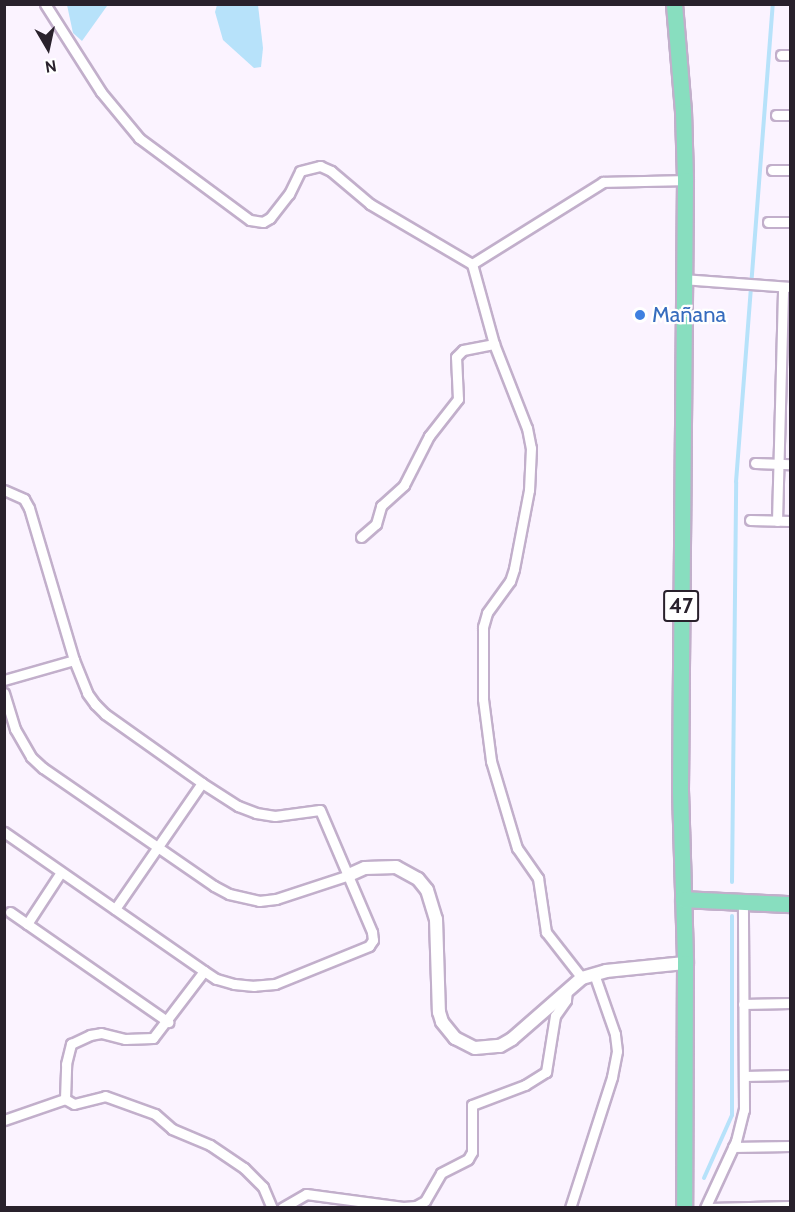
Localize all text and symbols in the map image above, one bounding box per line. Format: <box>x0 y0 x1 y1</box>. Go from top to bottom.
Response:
north arrow <box>18 18 78 78</box>
text: N <box>44 56 58 77</box>
place label: Mañana <box>652 302 726 328</box>
marker: Mañana <box>633 308 647 322</box>
road number: 47 <box>663 588 699 624</box>

